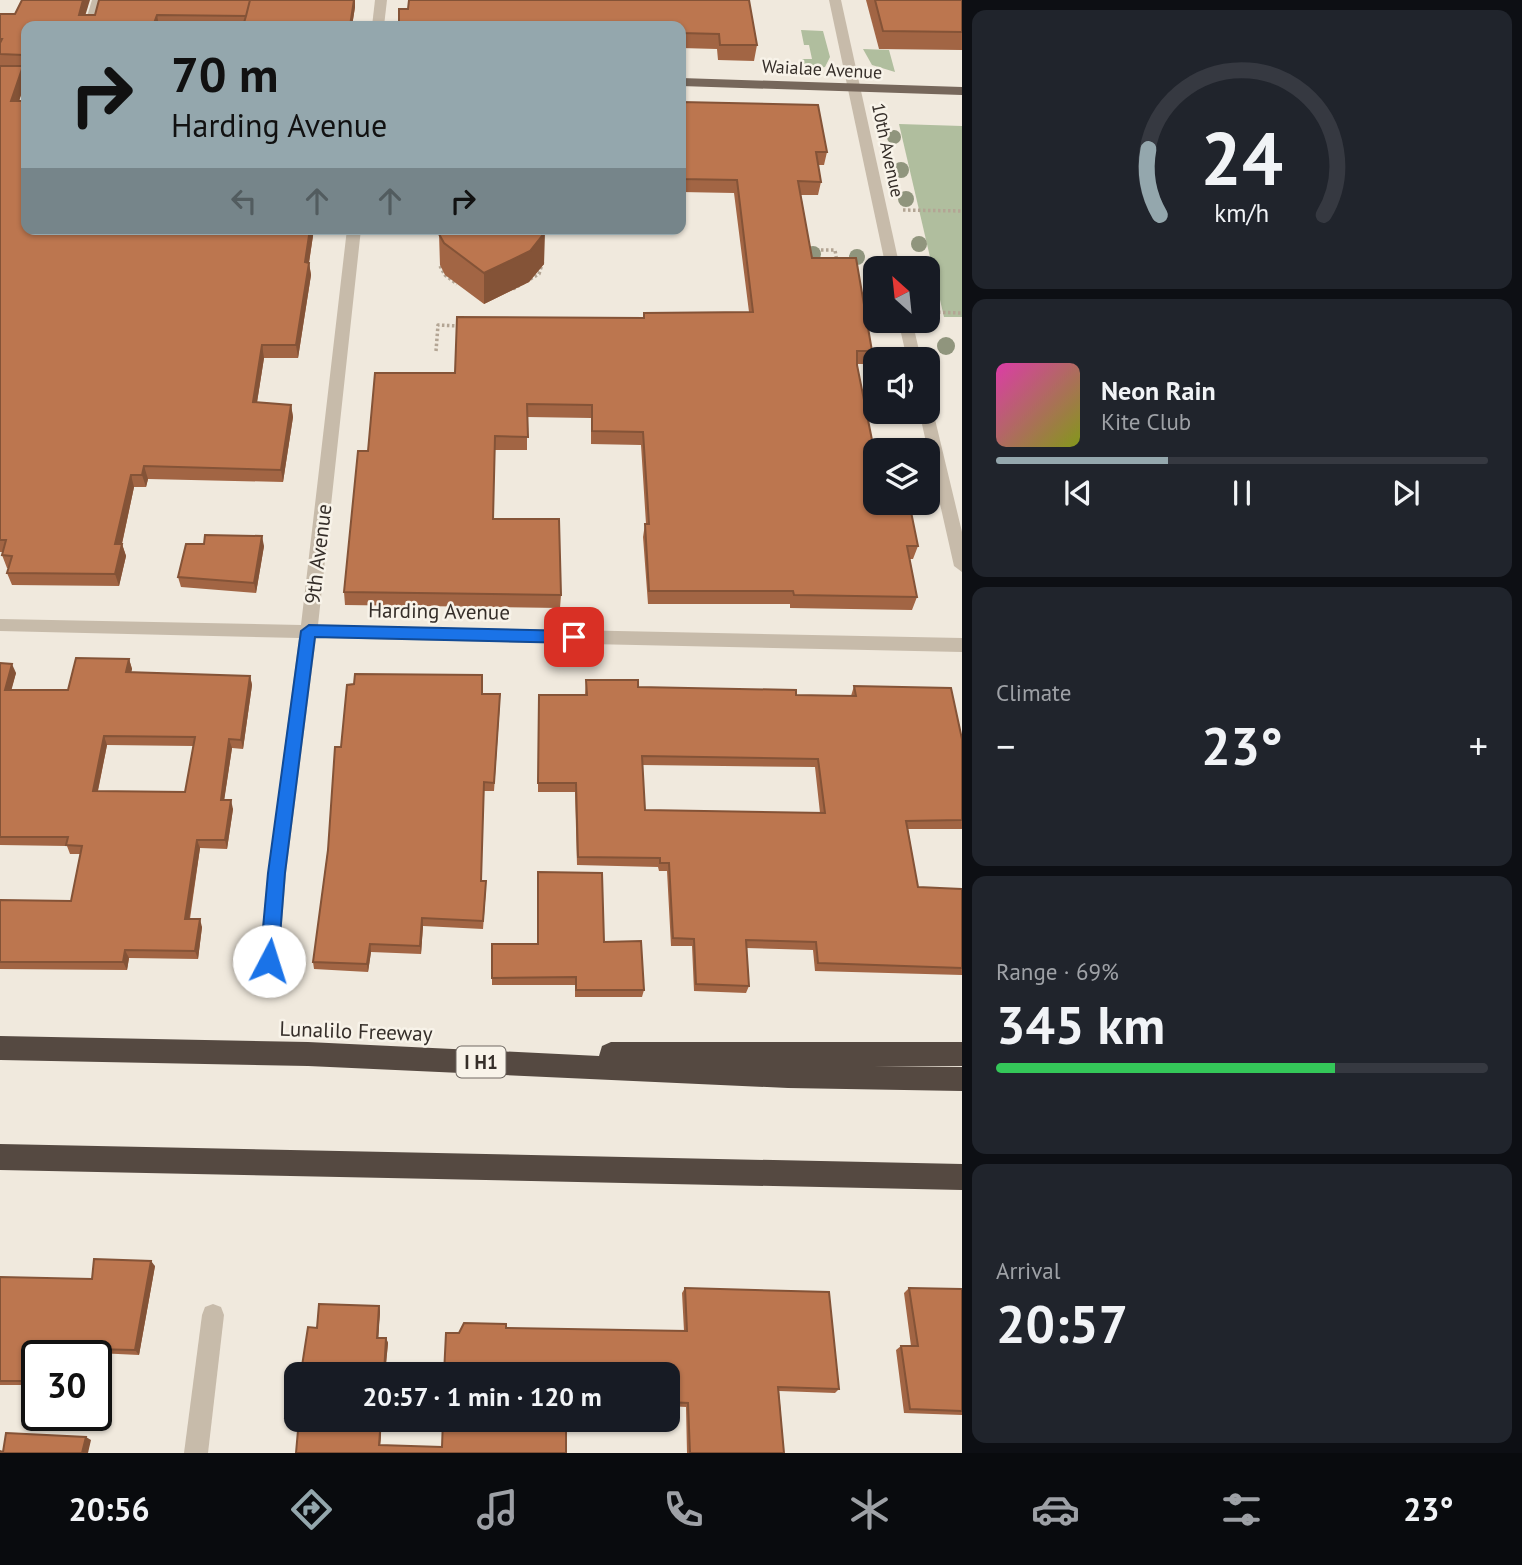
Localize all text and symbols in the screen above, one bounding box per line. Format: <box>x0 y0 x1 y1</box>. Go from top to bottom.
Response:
text: 70 m <box>171 42 278 106</box>
icon: right <box>56 49 147 140</box>
street label: Waialae Avenue <box>761 54 883 84</box>
street label: 10th Avenue <box>867 101 909 199</box>
text: Harding Avenue <box>171 104 387 146</box>
text: 24 <box>1201 112 1283 206</box>
icon: left <box>225 182 263 220</box>
icon: ahead <box>298 182 336 220</box>
icon: ahead <box>371 182 409 220</box>
icon: right <box>444 182 482 220</box>
text: km/h <box>1215 197 1269 229</box>
north arrow <box>863 256 940 332</box>
map controls <box>863 256 940 515</box>
button: sound <box>863 347 940 424</box>
text: Neon Rain <box>1101 374 1216 407</box>
text: Kite Club <box>1101 407 1191 436</box>
button: layers <box>863 438 940 515</box>
icon: previous <box>1059 474 1097 512</box>
icon: pause <box>1223 474 1261 512</box>
icon: next <box>1387 474 1425 512</box>
street label: 9th Avenue <box>298 502 338 606</box>
street label: Harding Avenue <box>368 596 510 626</box>
pin <box>544 607 604 667</box>
icon: arrive <box>555 618 593 656</box>
text: Climate <box>996 678 1071 707</box>
text: 23° <box>1201 712 1283 779</box>
text: − <box>996 721 1015 770</box>
text: + <box>1469 721 1488 770</box>
position arrow <box>232 924 306 998</box>
text: Range · 69% <box>996 957 1119 986</box>
text: 345 km <box>996 991 1165 1058</box>
street label: Lunalilo Freeway <box>279 1015 433 1047</box>
road number: I H1 <box>456 1046 505 1078</box>
text: Arrival <box>996 1256 1060 1285</box>
text: 20:57 <box>996 1290 1128 1357</box>
speed limit sign: 30 <box>21 1340 112 1431</box>
text: 20:57 · 1 min · 120 m <box>362 1380 602 1413</box>
icon: directions <box>287 1485 336 1534</box>
icon: music <box>473 1485 522 1534</box>
icon: phone <box>659 1485 708 1534</box>
icon: climate <box>845 1485 894 1534</box>
icon: car <box>1031 1485 1080 1534</box>
icon: filters <box>1217 1485 1266 1534</box>
text: 20:56 <box>69 1488 150 1530</box>
text: 23° <box>1403 1488 1453 1530</box>

